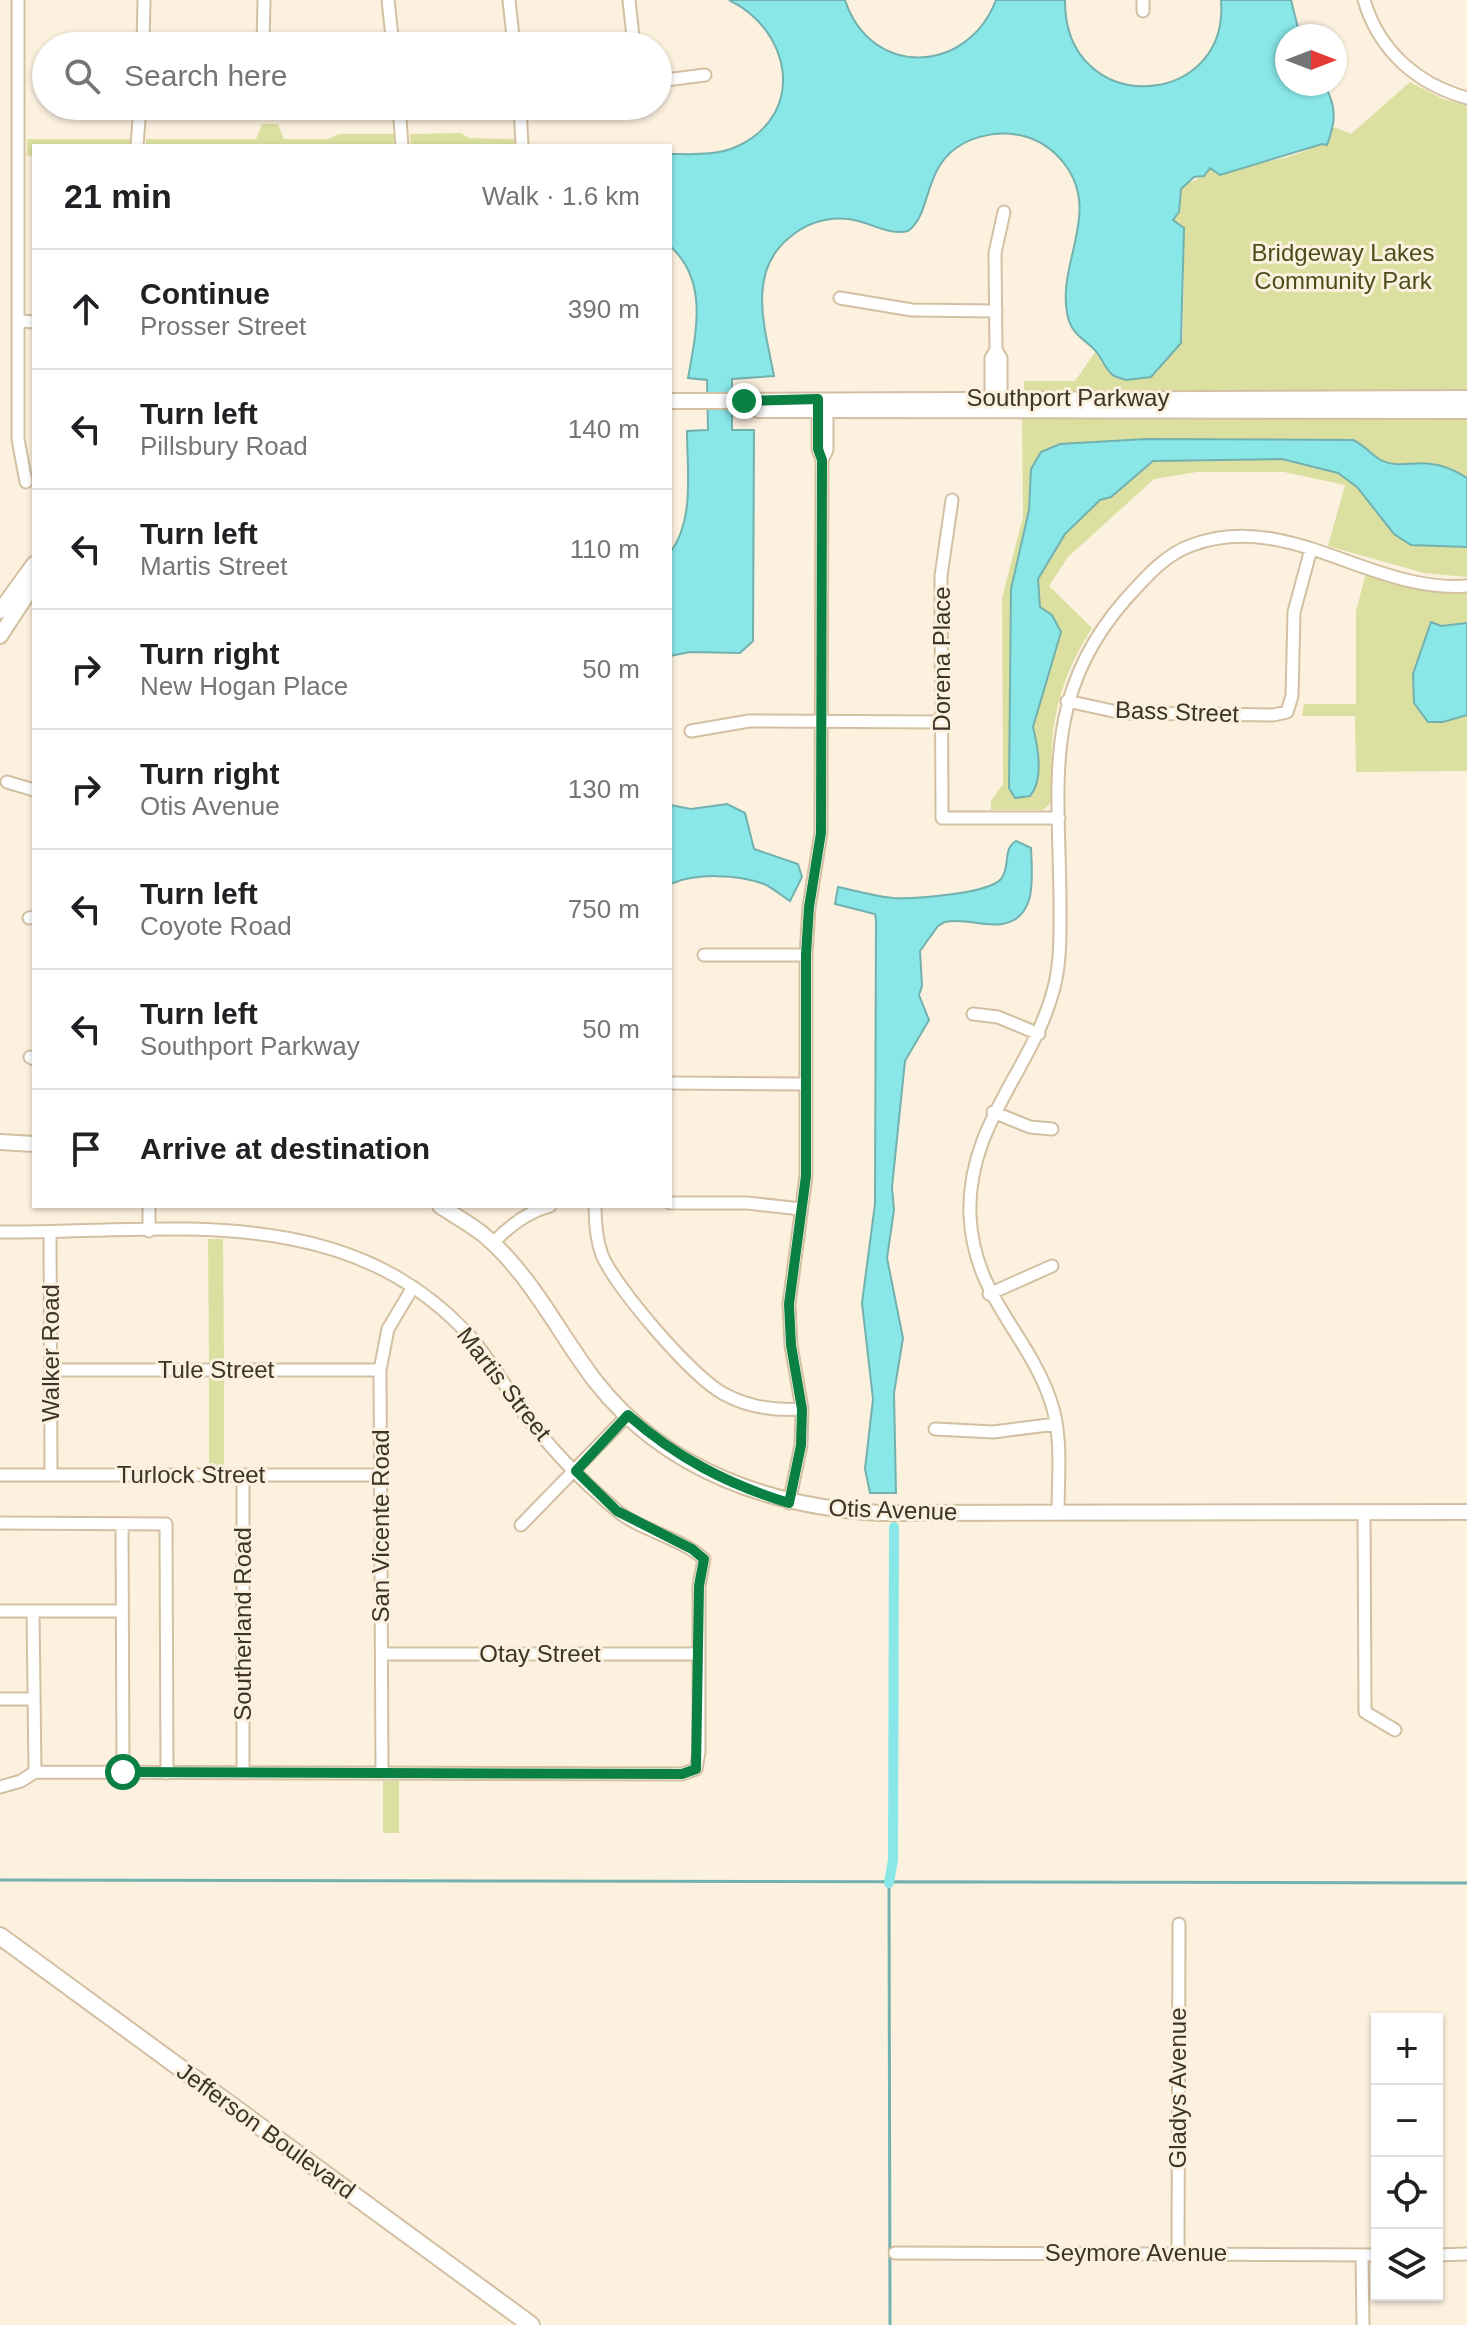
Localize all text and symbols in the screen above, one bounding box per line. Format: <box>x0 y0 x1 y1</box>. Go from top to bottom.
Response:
north arrow <box>1275 24 1347 96</box>
search box <box>32 32 672 120</box>
icon: search <box>60 54 104 98</box>
text: Search here <box>124 59 287 92</box>
text: 21 min <box>64 177 172 215</box>
text: Walk · 1.6 km <box>482 181 640 211</box>
park label: Bridgeway Lakes Community Park <box>1252 239 1434 294</box>
text: Continue <box>140 277 270 310</box>
icon: ahead <box>64 287 108 331</box>
text: 390 m <box>568 294 640 324</box>
text: Prosser Street <box>140 311 306 341</box>
route end <box>726 383 762 419</box>
street label: Southport Parkway <box>967 384 1169 411</box>
text: Turn left <box>140 397 258 430</box>
icon: left <box>64 407 108 451</box>
text: 140 m <box>568 414 640 444</box>
text: Pillsbury Road <box>140 431 308 461</box>
text: Turn left <box>140 517 258 550</box>
icon: left <box>64 527 108 571</box>
text: 110 m <box>570 534 640 564</box>
text: Martis Street <box>140 551 287 581</box>
street label: Dorena Place <box>928 586 955 732</box>
text: Turn right <box>140 637 279 670</box>
icon: right <box>64 647 108 691</box>
text: 50 m <box>582 654 640 684</box>
text: New Hogan Place <box>140 671 348 701</box>
street label: Bass Street <box>1115 696 1240 727</box>
text: Turn right <box>140 757 279 790</box>
icon: right <box>64 767 108 811</box>
text: 130 m <box>568 774 640 804</box>
text: Otis Avenue <box>140 791 280 821</box>
text: Turn left <box>140 877 258 910</box>
icon: left <box>64 887 108 931</box>
text: 750 m <box>568 894 640 924</box>
text: Coyote Road <box>140 911 292 941</box>
text: Turn left <box>140 997 258 1030</box>
icon: left <box>64 1007 108 1051</box>
text: 50 m <box>582 1014 640 1044</box>
text: Southport Parkway <box>140 1031 360 1061</box>
icon: arrive <box>64 1127 108 1171</box>
text: Arrive at destination <box>140 1132 430 1165</box>
street label: Walker Road <box>37 1284 64 1422</box>
street label: Martis Street <box>452 1322 557 1446</box>
street label: Tule Street <box>158 1356 275 1383</box>
street label: San Vicente Road <box>367 1429 394 1623</box>
street label: Turlock Street <box>117 1461 266 1488</box>
street label: Otis Avenue <box>828 1494 958 1525</box>
street label: Southerland Road <box>229 1527 256 1721</box>
street label: Otay Street <box>479 1640 601 1667</box>
route start <box>105 1754 141 1790</box>
street label: Gladys Avenue <box>1164 2007 1191 2169</box>
map controls <box>1371 2013 1443 2301</box>
button: + <box>1371 2013 1443 2085</box>
street label: Jefferson Boulevard <box>172 2057 360 2204</box>
button: − <box>1371 2085 1443 2157</box>
button: locate <box>1371 2157 1443 2229</box>
button: layers <box>1371 2229 1443 2301</box>
street label: Seymore Avenue <box>1045 2239 1227 2266</box>

